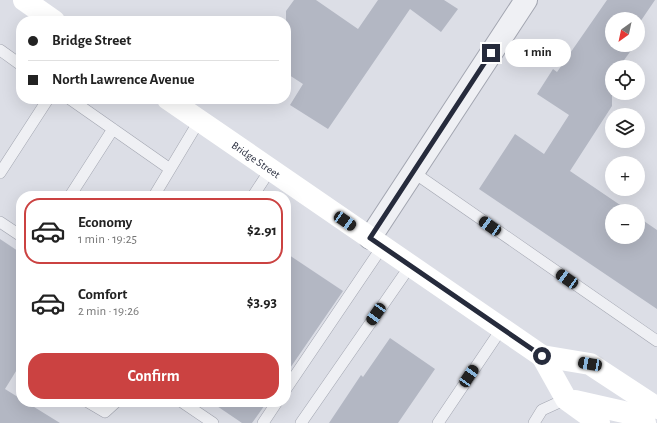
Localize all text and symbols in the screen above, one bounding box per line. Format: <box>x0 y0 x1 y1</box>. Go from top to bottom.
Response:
north arrow <box>605 12 645 52</box>
map controls <box>605 12 645 244</box>
text: Bridge Street <box>52 33 131 48</box>
callout: 1 min <box>505 39 571 67</box>
route end <box>482 44 500 62</box>
text: 1 min <box>524 46 552 59</box>
button: locate <box>605 60 645 100</box>
text: North Lawrence Avenue <box>52 72 195 87</box>
button: layers <box>605 108 645 148</box>
street label: Bridge Street <box>230 140 282 181</box>
button: + <box>605 156 645 196</box>
button: − <box>605 204 645 244</box>
car <box>332 209 358 233</box>
icon: car <box>30 213 66 249</box>
car <box>477 214 503 238</box>
text: Economy <box>78 215 132 230</box>
text: $2.91 <box>247 223 277 238</box>
text: 1 min · 19:25 <box>78 233 137 246</box>
car <box>554 267 580 291</box>
icon: car <box>30 285 66 321</box>
text: Comfort <box>78 287 127 302</box>
text: $3.93 <box>247 295 277 310</box>
car <box>364 301 388 327</box>
text: 2 min · 19:26 <box>78 305 139 318</box>
route start <box>533 347 551 365</box>
button: Confirm <box>28 353 279 399</box>
car <box>577 356 603 372</box>
car <box>457 363 481 389</box>

